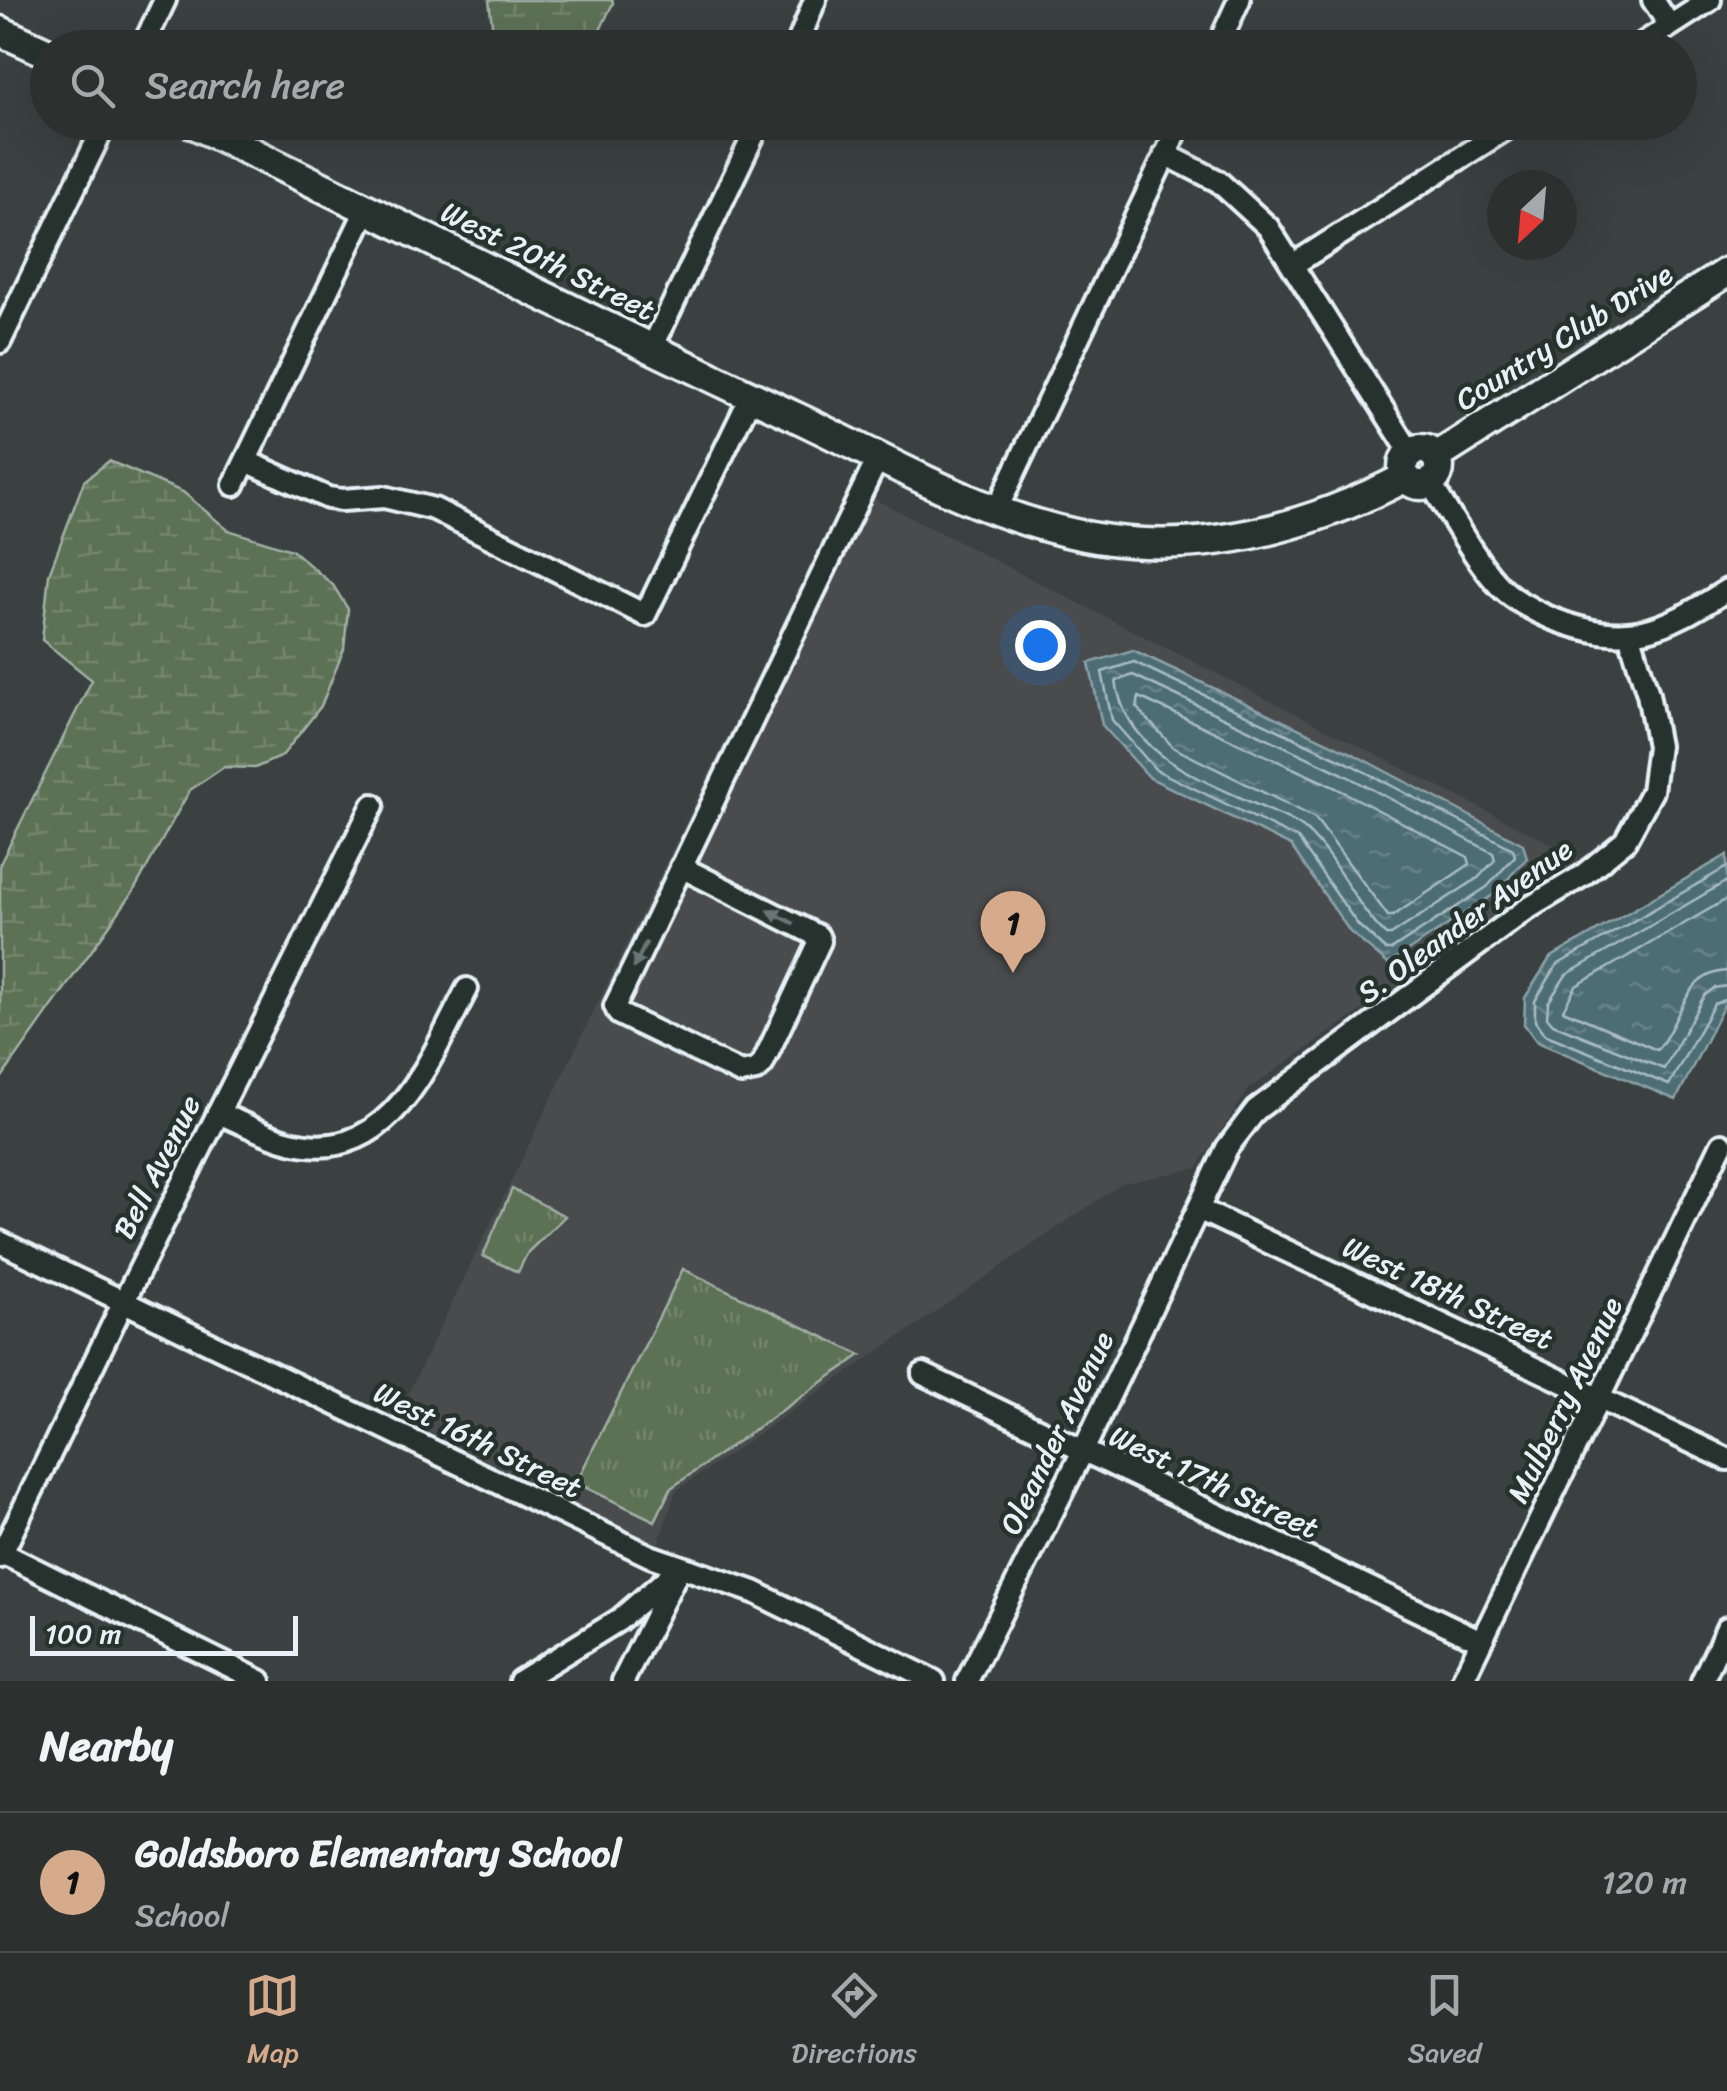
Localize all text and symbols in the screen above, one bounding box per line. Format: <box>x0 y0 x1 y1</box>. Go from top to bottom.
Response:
search box <box>30 30 1697 140</box>
text: Search here <box>145 52 345 119</box>
icon: search <box>65 58 120 113</box>
north arrow <box>1487 170 1577 260</box>
street label: West 20th Street <box>431 186 665 336</box>
street label: Country Club Drive <box>1444 248 1684 426</box>
your location <box>1015 620 1066 671</box>
street label: S. Oleander Avenue <box>1345 824 1585 1018</box>
pin: 1 <box>980 890 1046 973</box>
one-way arrow <box>766 909 795 926</box>
one-way arrow <box>631 941 648 970</box>
street label: Bell Avenue <box>98 1085 216 1249</box>
street label: West 18th Street <box>1333 1220 1563 1366</box>
street label: Mulberry Avenue <box>1492 1287 1638 1513</box>
street label: Oleander Avenue <box>984 1322 1130 1544</box>
street label: West 16th Street <box>364 1366 592 1514</box>
street label: West 17th Street <box>1100 1410 1328 1554</box>
text: 100 m <box>45 1609 121 1658</box>
scale bar <box>30 1611 298 1656</box>
text: Nearby <box>40 1709 173 1783</box>
text: Goldsboro Elementary School <box>135 1820 621 1887</box>
text: 1 <box>66 1854 79 1911</box>
text: 120 m <box>1602 1854 1687 1911</box>
text: School <box>135 1887 229 1944</box>
tab: Map <box>245 1968 300 2077</box>
tab: Directions <box>791 1968 917 2077</box>
tab: Saved <box>1408 1968 1482 2077</box>

